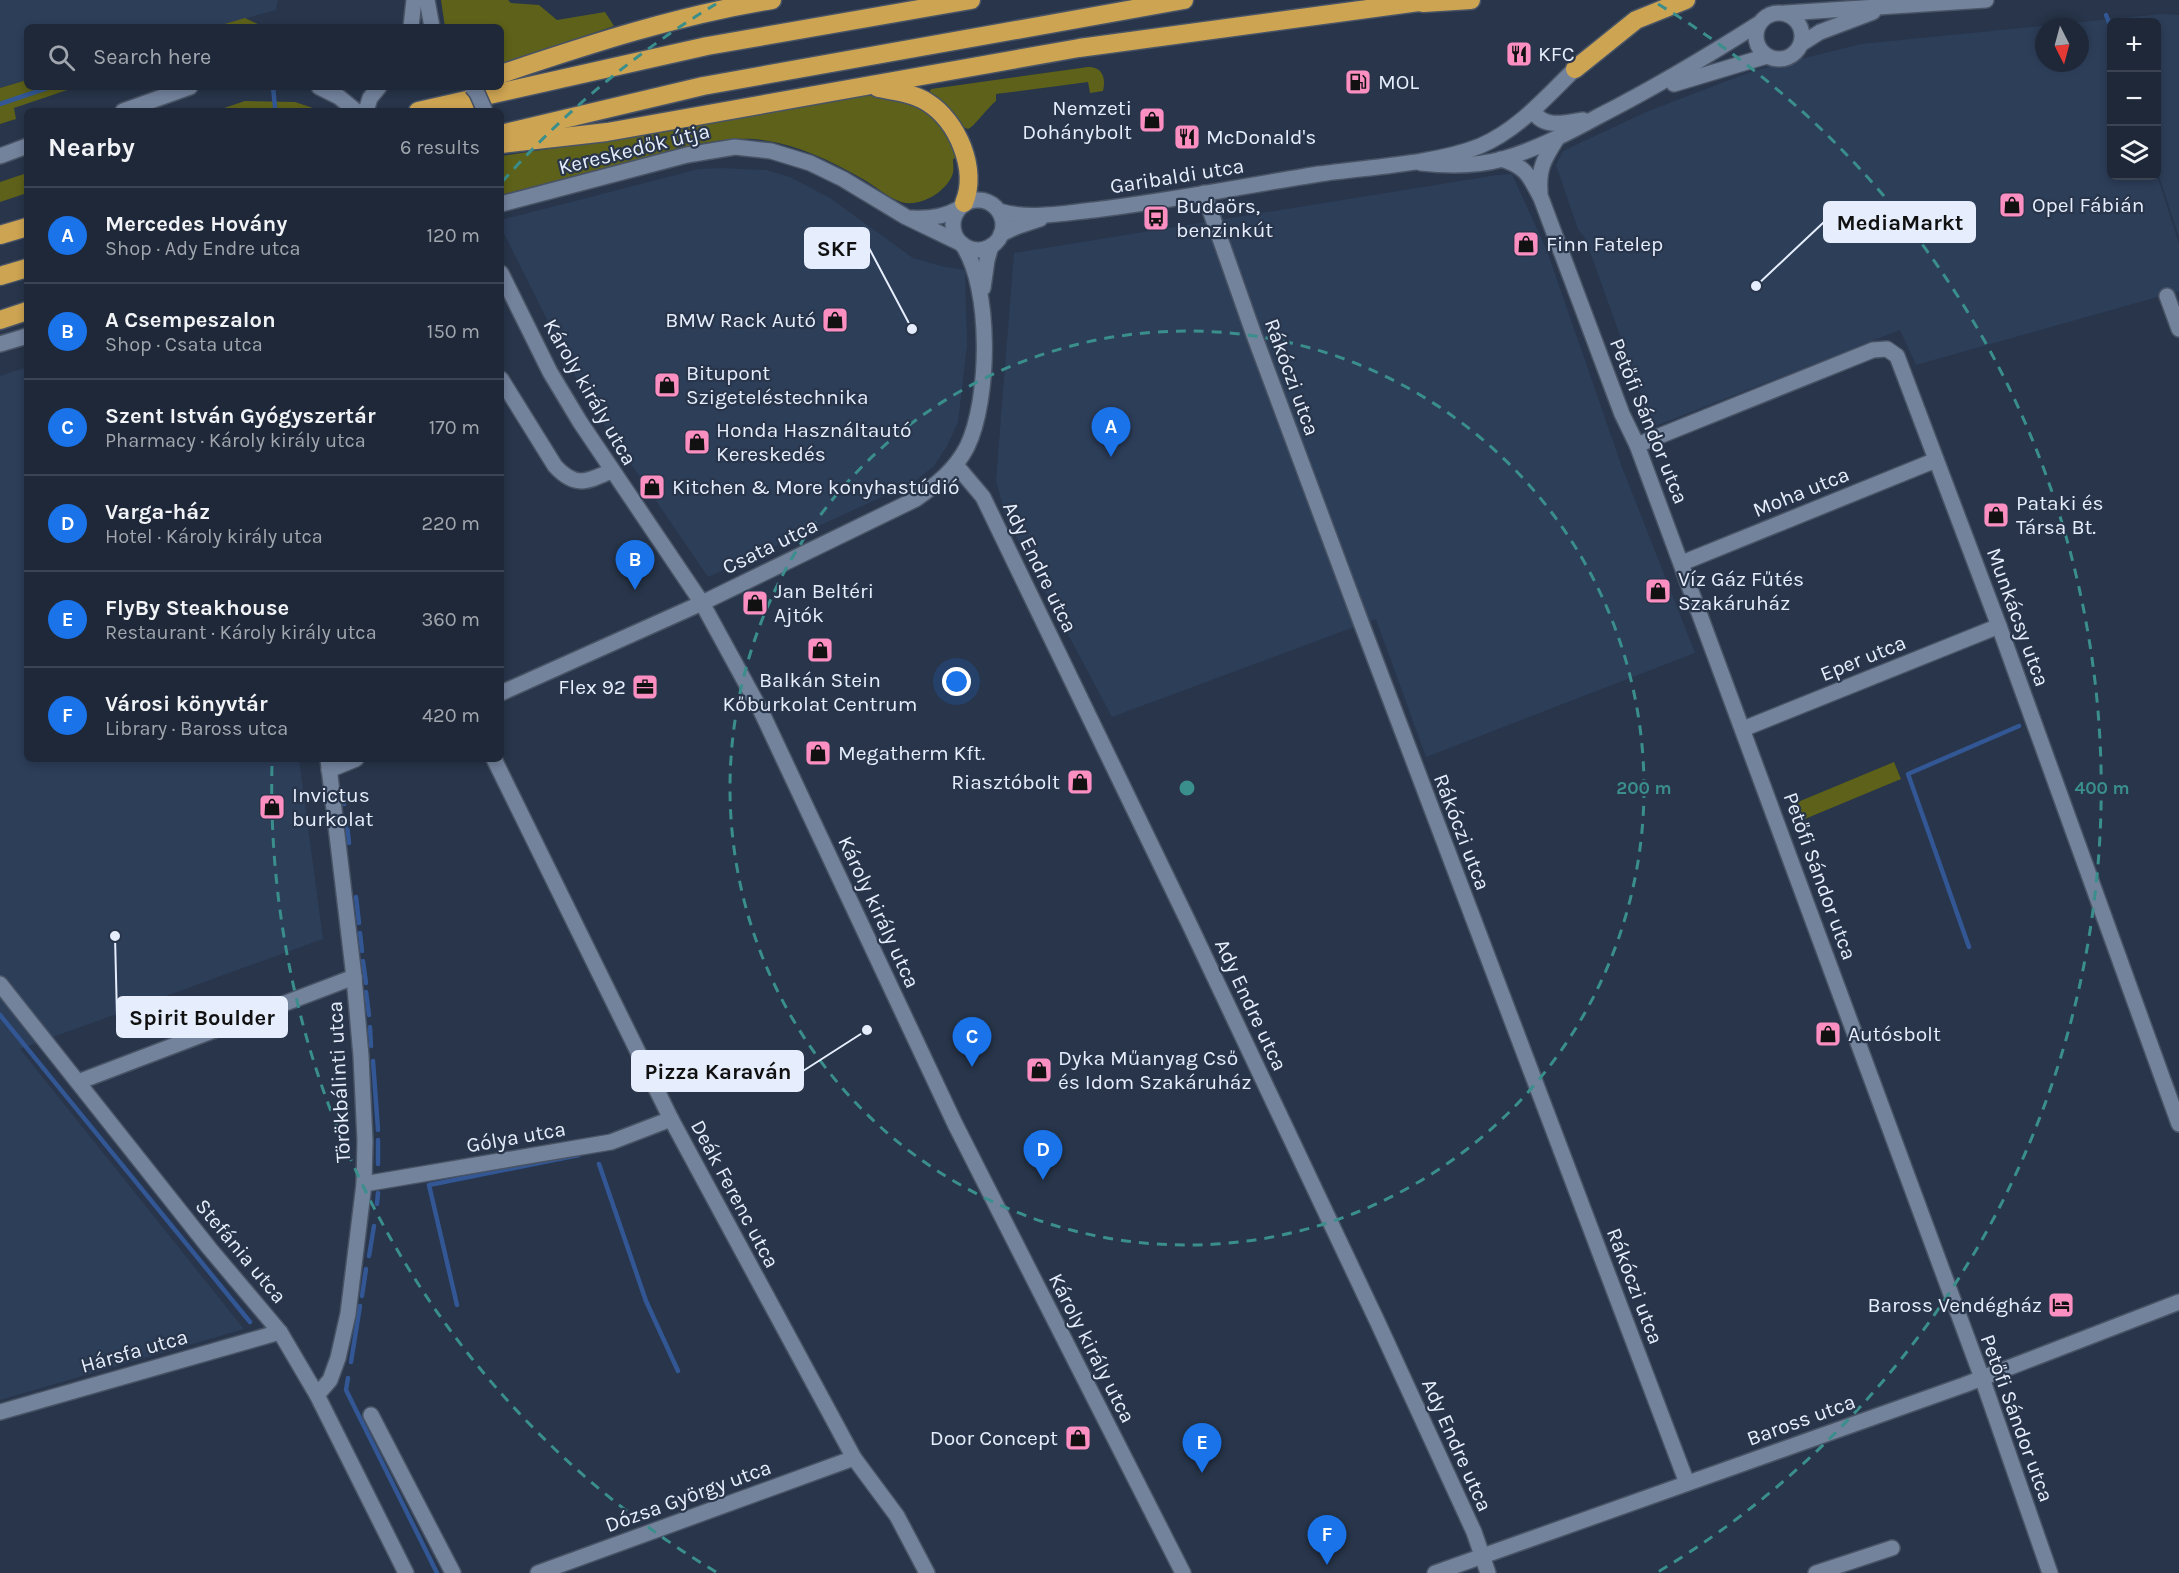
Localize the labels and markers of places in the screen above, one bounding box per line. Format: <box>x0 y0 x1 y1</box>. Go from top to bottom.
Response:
restaurant icon: KFC <box>1504 39 1534 69</box>
place label: KFC <box>1538 42 1575 66</box>
fuel station icon: MOL <box>1343 67 1373 97</box>
place label: MOL <box>1378 70 1419 94</box>
place label: Nemzeti Dohánybolt <box>1022 96 1132 144</box>
shop icon: Nemzeti Dohánybolt <box>1137 105 1167 135</box>
restaurant icon: McDonald's <box>1172 122 1202 152</box>
place label: McDonald's <box>1206 125 1316 149</box>
shop icon: Opel Fábián <box>1997 190 2027 220</box>
place label: Opel Fábián <box>2032 193 2144 217</box>
place label: Budaörs, benzinkút <box>1176 194 1273 242</box>
callout: MediaMarkt <box>1824 202 1975 242</box>
bus stop icon: Budaörs, benzinkút <box>1141 203 1171 233</box>
callout: SKF <box>805 228 869 268</box>
shop icon: Finn Fatelep <box>1511 229 1541 259</box>
place label: Finn Fatelep <box>1546 232 1663 256</box>
shop icon: BMW Rack Autó <box>820 305 850 335</box>
place label: BMW Rack Autó <box>665 308 816 332</box>
place label: Bitupont Szigeteléstechnika <box>686 361 868 409</box>
shop icon: Bitupont Szigeteléstechnika <box>652 370 682 400</box>
pin: A <box>1092 408 1130 457</box>
place label: Honda Használtautó Kereskedés <box>716 418 911 466</box>
shop icon: Honda Használtautó Kereskedés <box>682 427 712 457</box>
shop icon: Kitchen & More konyhastúdió <box>637 472 667 502</box>
place label: Kitchen & More konyhastúdió <box>672 475 960 499</box>
place label: Pataki és Társa Bt. <box>2016 491 2104 539</box>
shop icon: Pataki és Társa Bt. <box>1981 500 2011 530</box>
pin: B <box>616 540 654 590</box>
place label: Víz Gáz Fűtés Szakáruház <box>1678 567 1804 615</box>
shop icon: Víz Gáz Fűtés Szakáruház <box>1643 576 1673 606</box>
place label: Jan Beltéri Ajtók <box>774 579 874 627</box>
shop icon: Jan Beltéri Ajtók <box>740 588 770 618</box>
shop icon: Balkán Stein Kőburkolat Centrum <box>805 635 835 665</box>
place label: Balkán Stein Kőburkolat Centrum <box>723 668 917 716</box>
office icon: Flex 92 <box>630 672 660 702</box>
place label: Flex 92 <box>558 675 626 699</box>
shop icon: Megatherm Kft. <box>803 738 833 768</box>
place label: Megatherm Kft. <box>838 741 985 765</box>
shop icon: Riasztóbolt <box>1065 767 1095 797</box>
place label: Riasztóbolt <box>951 770 1060 794</box>
centre of rings <box>1177 778 1197 798</box>
place label: Invictus burkolat <box>292 783 373 831</box>
shop icon: Invictus burkolat <box>257 792 287 822</box>
callout: Spirit Boulder <box>117 997 287 1037</box>
pin: C <box>952 1018 992 1067</box>
shop icon: Autósbolt <box>1813 1019 1843 1049</box>
place label: Autósbolt <box>1848 1022 1941 1046</box>
place label: Dyka Műanyag Cső és Idom Szakáruház <box>1058 1046 1251 1094</box>
callout: Pizza Karaván <box>632 1051 803 1091</box>
shop icon: Dyka Műanyag Cső és Idom Szakáruház <box>1024 1055 1054 1085</box>
pin: D <box>1024 1130 1062 1180</box>
hotel icon: Baross Vendégház <box>2046 1290 2076 1320</box>
place label: Baross Vendégház <box>1867 1293 2042 1317</box>
shop icon: Door Concept <box>1063 1423 1093 1453</box>
pin: E <box>1182 1424 1222 1473</box>
place label: Door Concept <box>930 1426 1058 1450</box>
pin: F <box>1308 1516 1346 1565</box>

